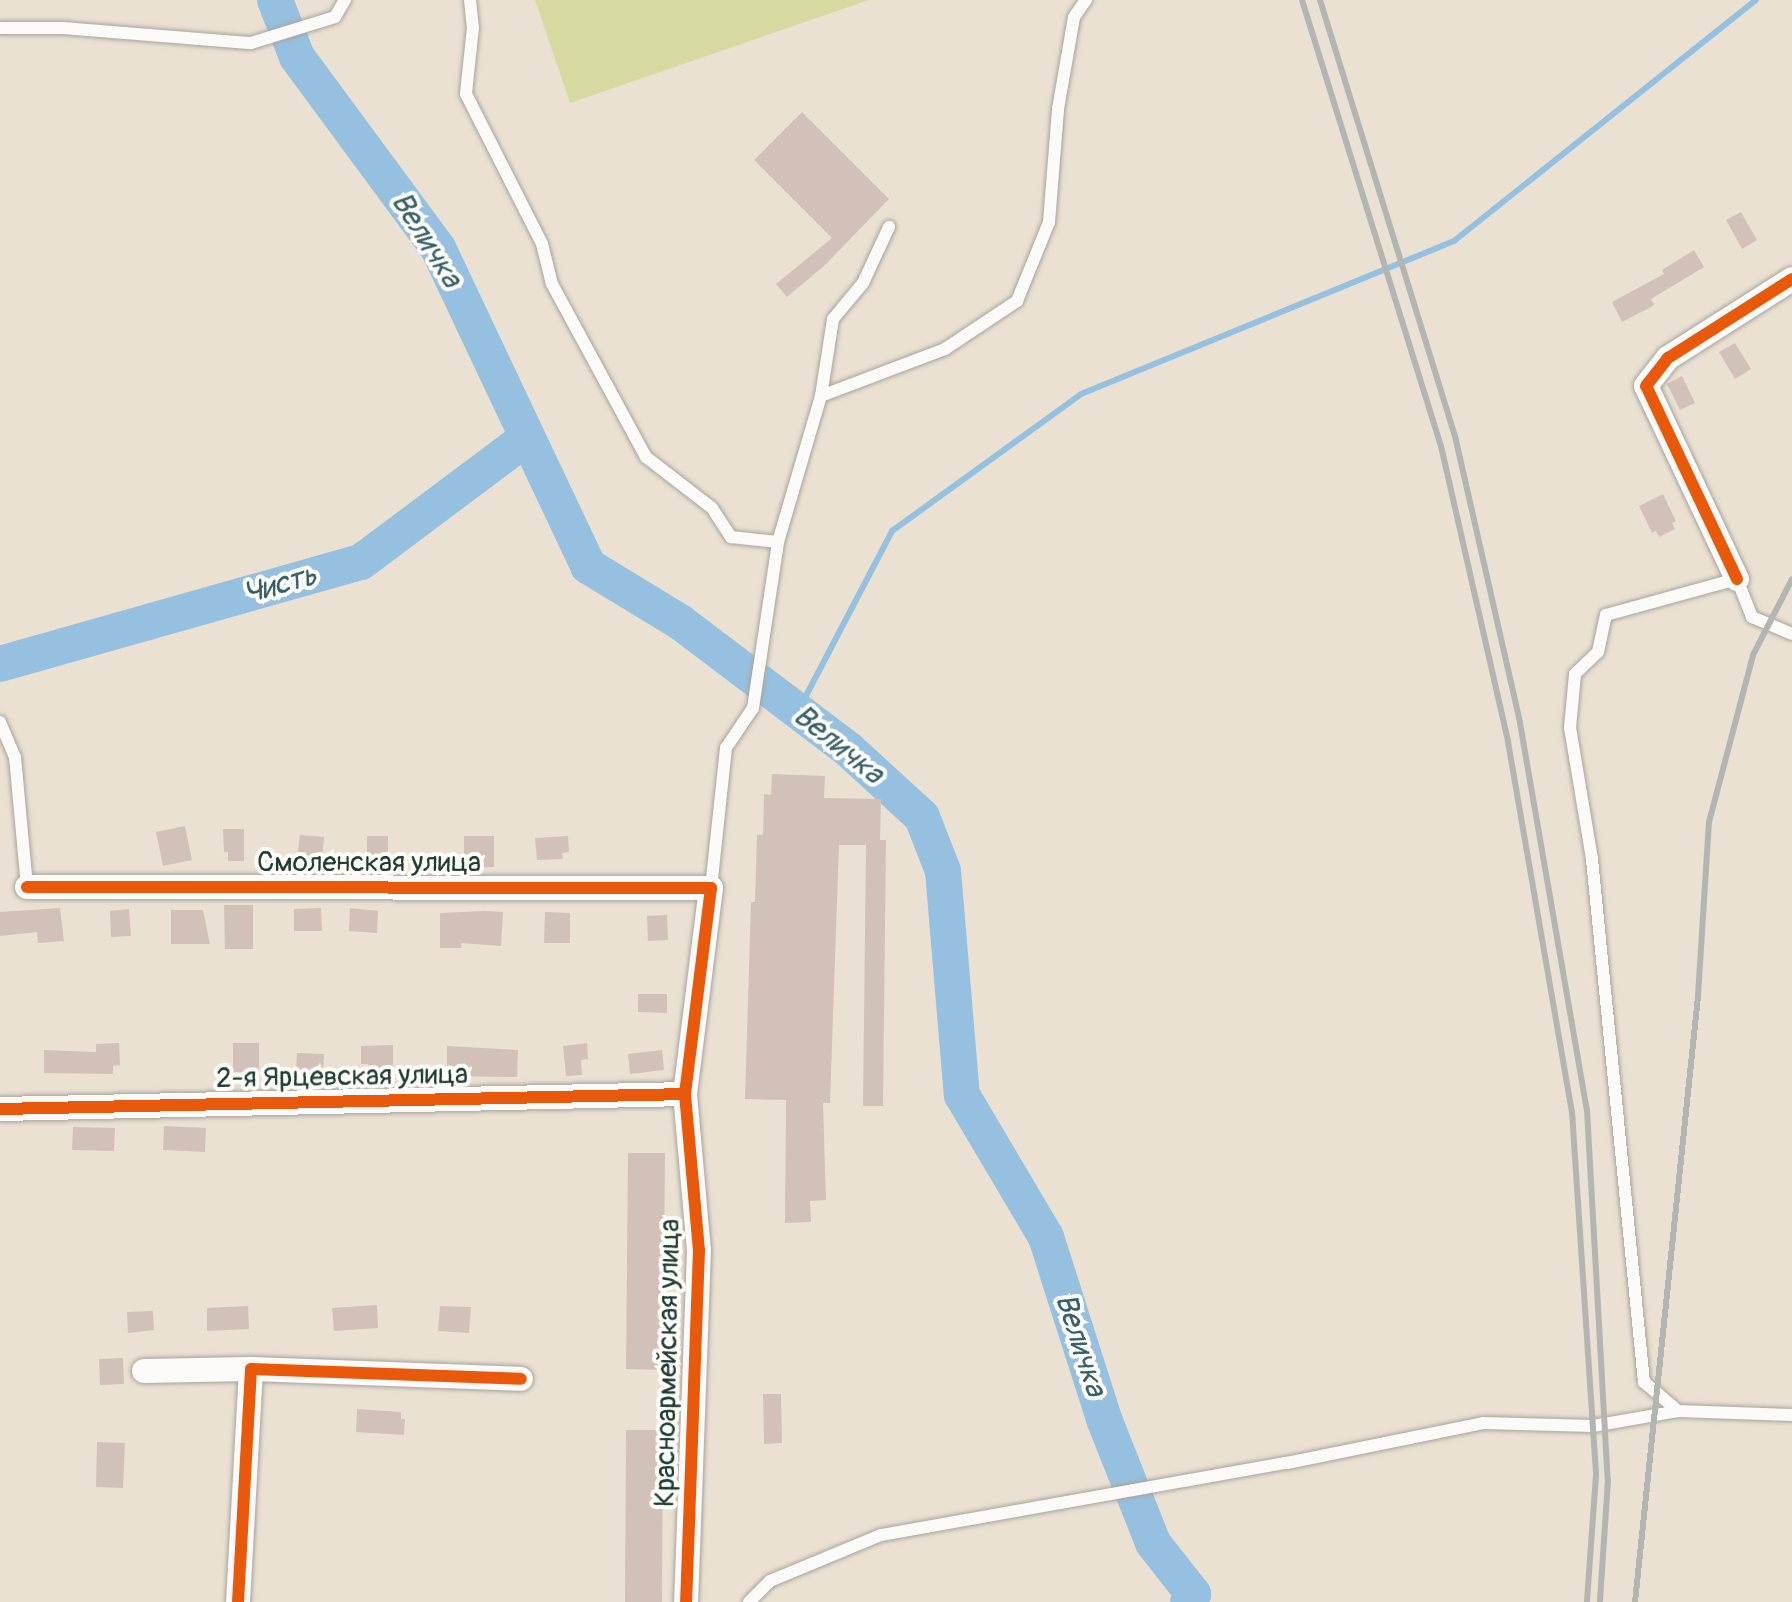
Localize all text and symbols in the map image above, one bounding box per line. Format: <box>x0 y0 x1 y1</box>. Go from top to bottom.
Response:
water label: Величка <box>383 186 469 294</box>
water label: Чисть <box>239 557 321 613</box>
water label: Величка <box>786 698 890 792</box>
street label: Смоленская улица <box>257 846 481 880</box>
street label: 2-я Ярцевская улица <box>216 1058 468 1096</box>
street label: Красноармейская улица <box>649 1219 687 1507</box>
water label: Величка <box>1047 1289 1113 1401</box>

